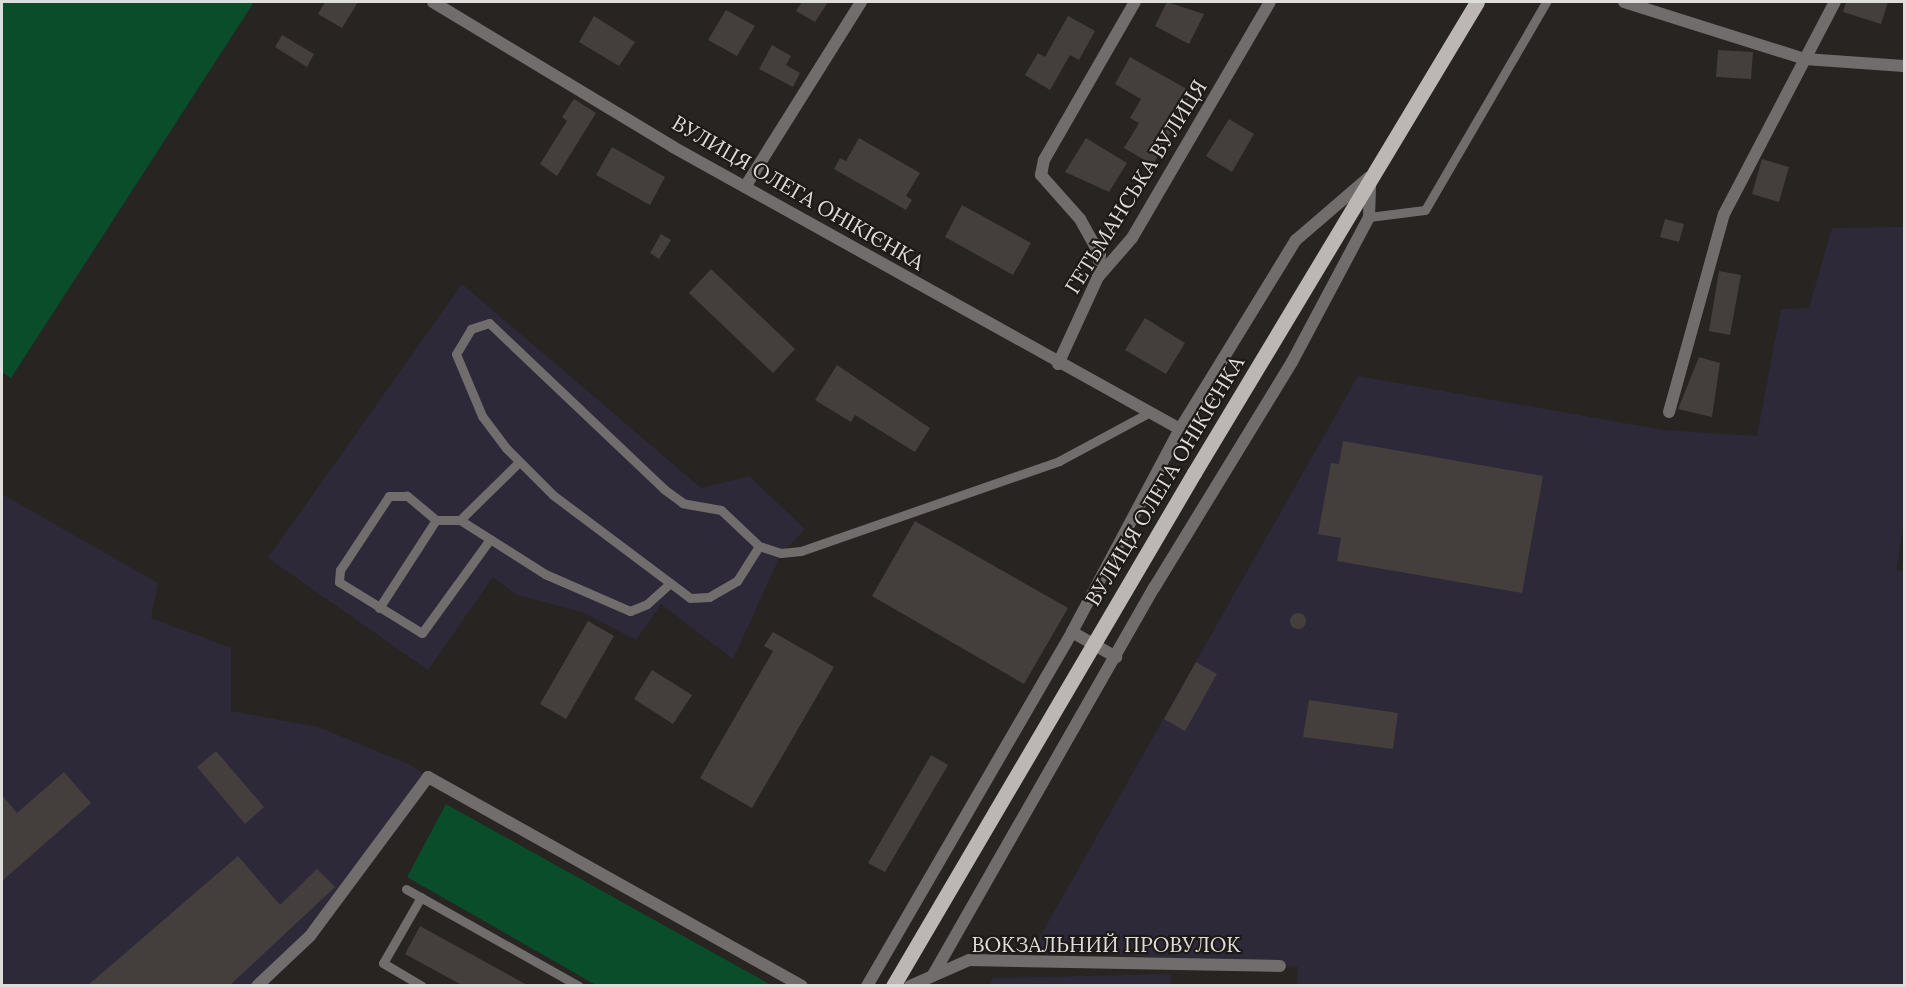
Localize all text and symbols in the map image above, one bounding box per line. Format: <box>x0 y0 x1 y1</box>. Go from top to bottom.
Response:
street label: ГЕТЬМАНСЬКА ВУЛИЦЯ <box>1060 76 1212 298</box>
street label: ВУЛИЦЯ ОЛЕГА ОНІКІЄНКА <box>668 110 928 276</box>
street label: ВУЛИЦЯ ОЛЕГА ОНІКІЄНКА <box>1080 352 1250 610</box>
street label: ВОКЗАЛЬНИЙ ПРОВУЛОК <box>971 932 1241 958</box>

